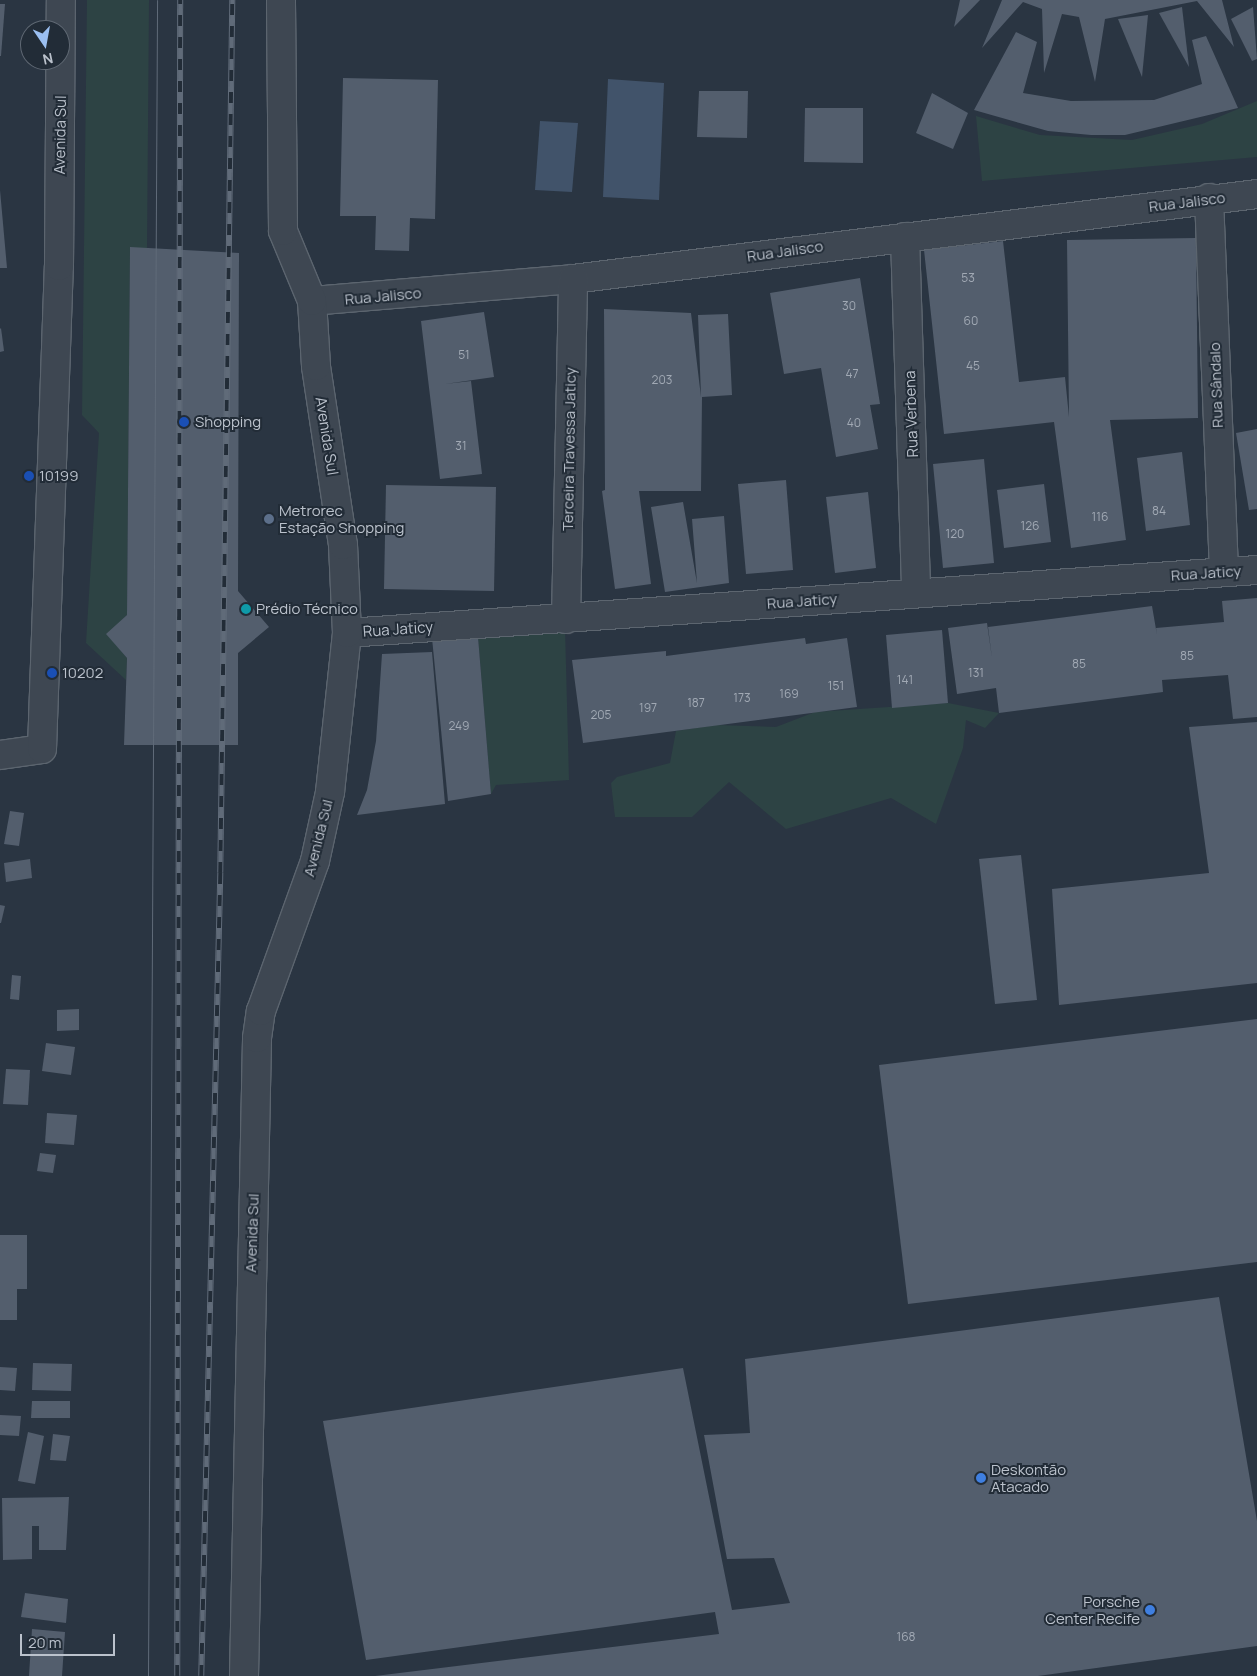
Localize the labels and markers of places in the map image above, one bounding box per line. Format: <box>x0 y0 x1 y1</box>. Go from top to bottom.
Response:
place label: Shopping <box>195 413 261 431</box>
marker: Shopping <box>177 415 191 429</box>
place label: 10199 <box>39 467 78 485</box>
marker: 10199 <box>23 470 35 482</box>
place label: Metrorec Estação Shopping <box>279 501 404 536</box>
marker: Metrorec Estação Shopping <box>263 513 275 525</box>
place label: Prédio Técnico <box>256 600 358 618</box>
marker: Prédio Técnico <box>240 603 252 615</box>
place label: 10202 <box>62 664 103 682</box>
marker: 10202 <box>46 667 58 679</box>
place label: Deskontão Atacado <box>991 1460 1066 1495</box>
marker: Deskontão Atacado <box>975 1472 987 1484</box>
place label: Porsche Center Recife <box>1045 1592 1140 1627</box>
marker: Porsche Center Recife <box>1144 1604 1156 1616</box>

